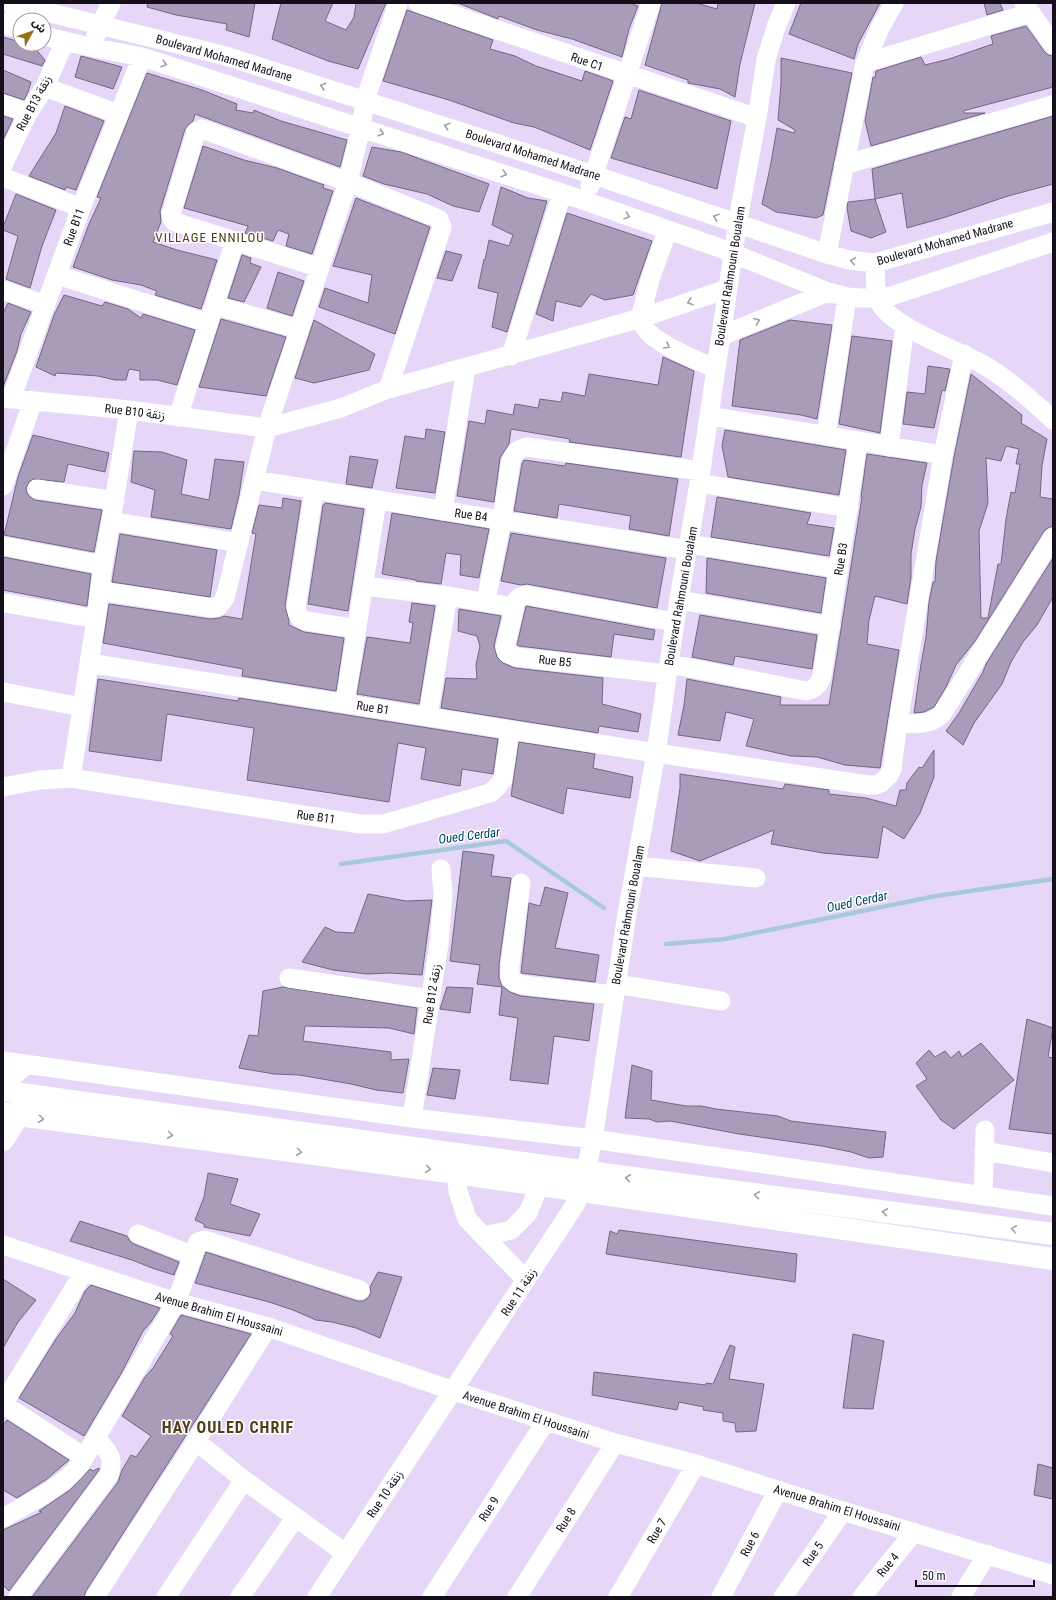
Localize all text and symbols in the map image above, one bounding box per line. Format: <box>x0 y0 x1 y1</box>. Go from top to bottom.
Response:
north arrow <box>12 12 52 52</box>
text: ش <box>29 16 49 36</box>
street label: Boulevard Mohamed Madrane <box>154 32 294 84</box>
street label: Rue C1 <box>569 50 605 74</box>
one-way arrow <box>160 59 167 68</box>
street label: Rue B13 زنقة <box>14 73 54 133</box>
one-way arrow <box>320 82 327 91</box>
one-way arrow <box>444 123 451 131</box>
street label: Boulevard Mohamed Madrane <box>464 127 603 184</box>
one-way arrow <box>377 129 384 137</box>
one-way arrow <box>501 169 508 178</box>
street label: Boulevard Rahmouni Boualam <box>712 205 748 347</box>
street label: Rue B11 <box>61 206 87 248</box>
one-way arrow <box>624 211 631 220</box>
one-way arrow <box>713 213 720 221</box>
street label: Boulevard Mohamed Madrane <box>875 216 1015 268</box>
district label: VILLAGE ENNILOU <box>155 230 265 245</box>
one-way arrow <box>850 257 857 265</box>
one-way arrow <box>687 297 694 305</box>
one-way arrow <box>754 318 761 326</box>
one-way arrow <box>663 341 670 348</box>
street label: Rue B10 زنقة <box>104 401 166 423</box>
street label: Rue B4 <box>454 506 488 524</box>
street label: Boulevard Rahmouni Boualam <box>662 525 700 667</box>
street label: Rue B3 <box>832 542 851 576</box>
street label: Rue B5 <box>538 652 572 670</box>
street label: Rue B1 <box>356 699 390 717</box>
street label: Rue B11 <box>296 807 336 827</box>
water label: Oued Cerdar <box>438 824 502 847</box>
street label: Boulevard Rahmouni Boualam <box>609 844 647 986</box>
water label: Oued Cerdar <box>825 887 890 915</box>
street label: Rue B12 زنقة <box>420 963 444 1025</box>
one-way arrow <box>38 1114 45 1123</box>
one-way arrow <box>167 1131 173 1140</box>
one-way arrow <box>296 1147 302 1156</box>
one-way arrow <box>425 1164 431 1173</box>
one-way arrow <box>625 1174 631 1183</box>
one-way arrow <box>754 1191 760 1200</box>
one-way arrow <box>882 1208 889 1217</box>
one-way arrow <box>1011 1225 1017 1234</box>
street label: Rue 11 زنقة <box>498 1265 540 1319</box>
street label: Avenue Brahim El Houssaini <box>154 1289 284 1339</box>
street label: Avenue Brahim El Houssaini <box>461 1388 591 1442</box>
district label: HAY OULED CHRIF <box>162 1418 294 1437</box>
street label: Rue 10 زنقة <box>364 1468 406 1520</box>
street label: Avenue Brahim El Houssaini <box>772 1482 902 1534</box>
street label: Rue 9 <box>476 1494 502 1524</box>
street label: Rue 8 <box>553 1505 579 1535</box>
street label: Rue 7 <box>644 1516 670 1546</box>
street label: Rue 6 <box>738 1529 762 1559</box>
street label: Rue 5 <box>800 1539 826 1569</box>
street label: Rue 4 <box>874 1550 902 1580</box>
scale bar <box>916 1562 1034 1588</box>
text: 50 m <box>922 1569 946 1583</box>

